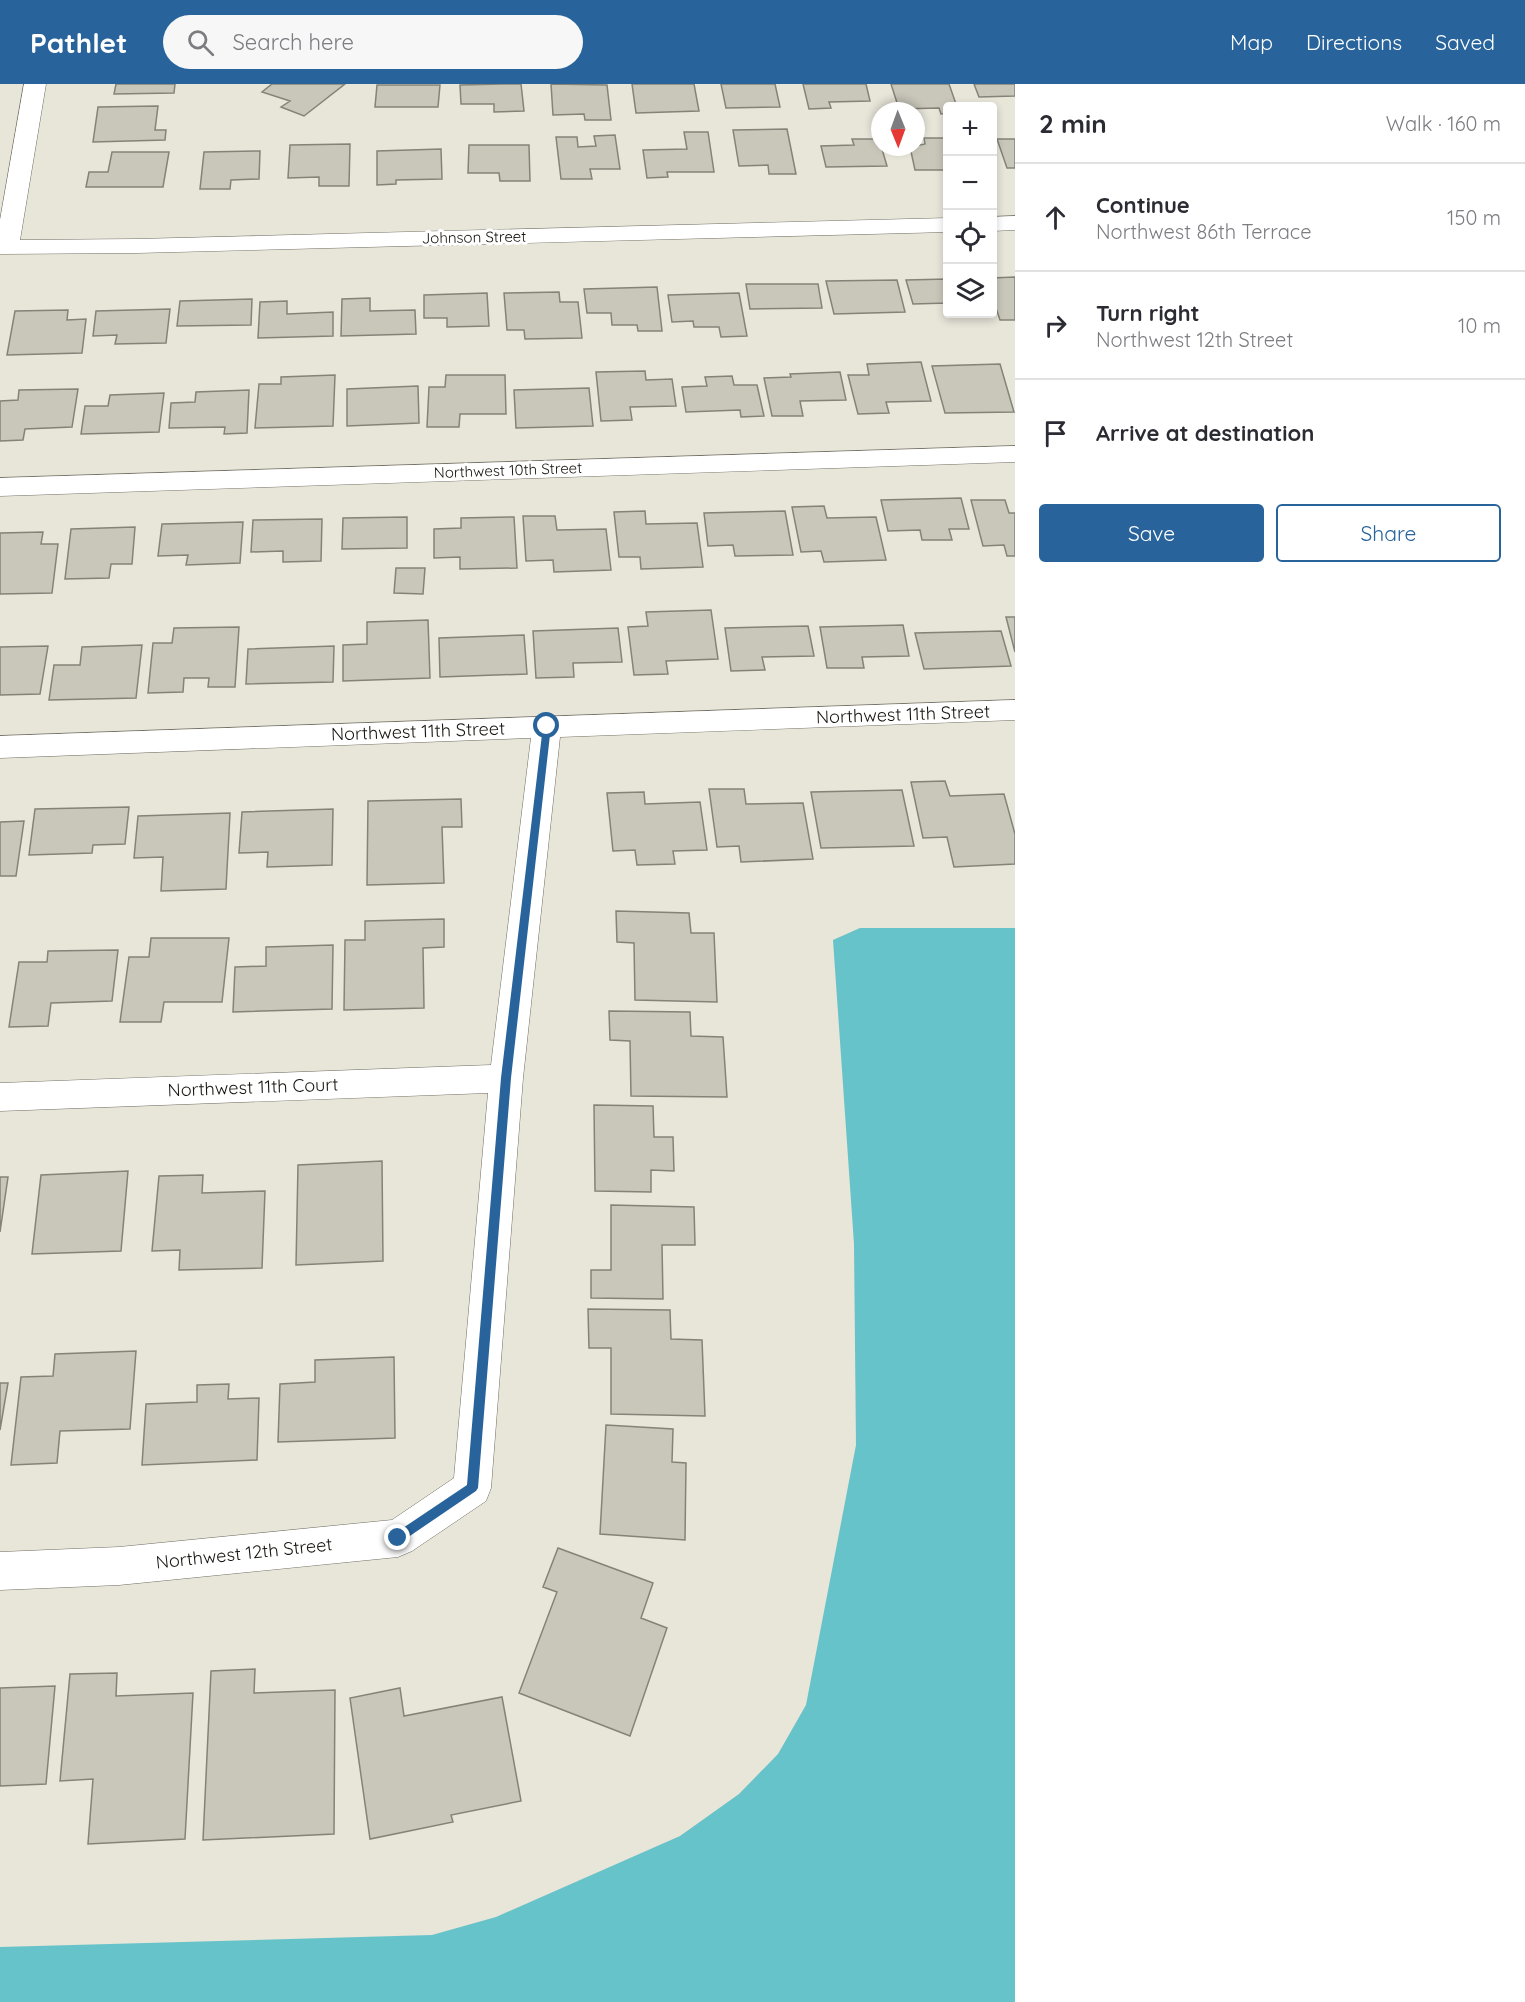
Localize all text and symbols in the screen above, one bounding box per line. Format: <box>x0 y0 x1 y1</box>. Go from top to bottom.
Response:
search box <box>163 15 583 69</box>
text: Pathlet <box>30 25 127 60</box>
icon: search <box>184 26 217 59</box>
text: Search here <box>232 28 354 56</box>
text: Map <box>1230 29 1273 55</box>
text: Directions <box>1306 29 1402 55</box>
text: Saved <box>1435 29 1495 55</box>
north arrow <box>871 102 925 156</box>
map controls <box>943 102 997 318</box>
button: + <box>943 102 997 156</box>
text: 2 min <box>1039 107 1107 140</box>
text: Walk · 160 m <box>1386 111 1501 136</box>
button: − <box>943 156 997 210</box>
text: Continue <box>1096 191 1190 219</box>
icon: ahead <box>1039 201 1072 234</box>
text: 150 m <box>1447 205 1501 230</box>
button: locate <box>943 210 997 264</box>
text: Northwest 86th Terrace <box>1096 219 1312 244</box>
street label: Johnson Street <box>421 227 527 247</box>
button: layers <box>943 264 997 318</box>
text: Turn right <box>1096 299 1200 327</box>
icon: right <box>1039 309 1072 342</box>
text: 10 m <box>1458 313 1501 338</box>
text: Northwest 12th Street <box>1096 327 1293 352</box>
icon: arrive <box>1039 417 1072 450</box>
text: Arrive at destination <box>1096 419 1314 447</box>
street label: Northwest 10th Street <box>433 458 583 482</box>
button: Save <box>1039 504 1264 562</box>
button: Share <box>1276 504 1501 562</box>
street label: Northwest 11th Street <box>816 699 990 729</box>
route start <box>533 712 559 738</box>
street label: Northwest 11th Street <box>331 716 505 746</box>
street label: Northwest 11th Court <box>167 1073 339 1101</box>
route end <box>384 1524 410 1550</box>
street label: Northwest 12th Street <box>155 1532 333 1574</box>

